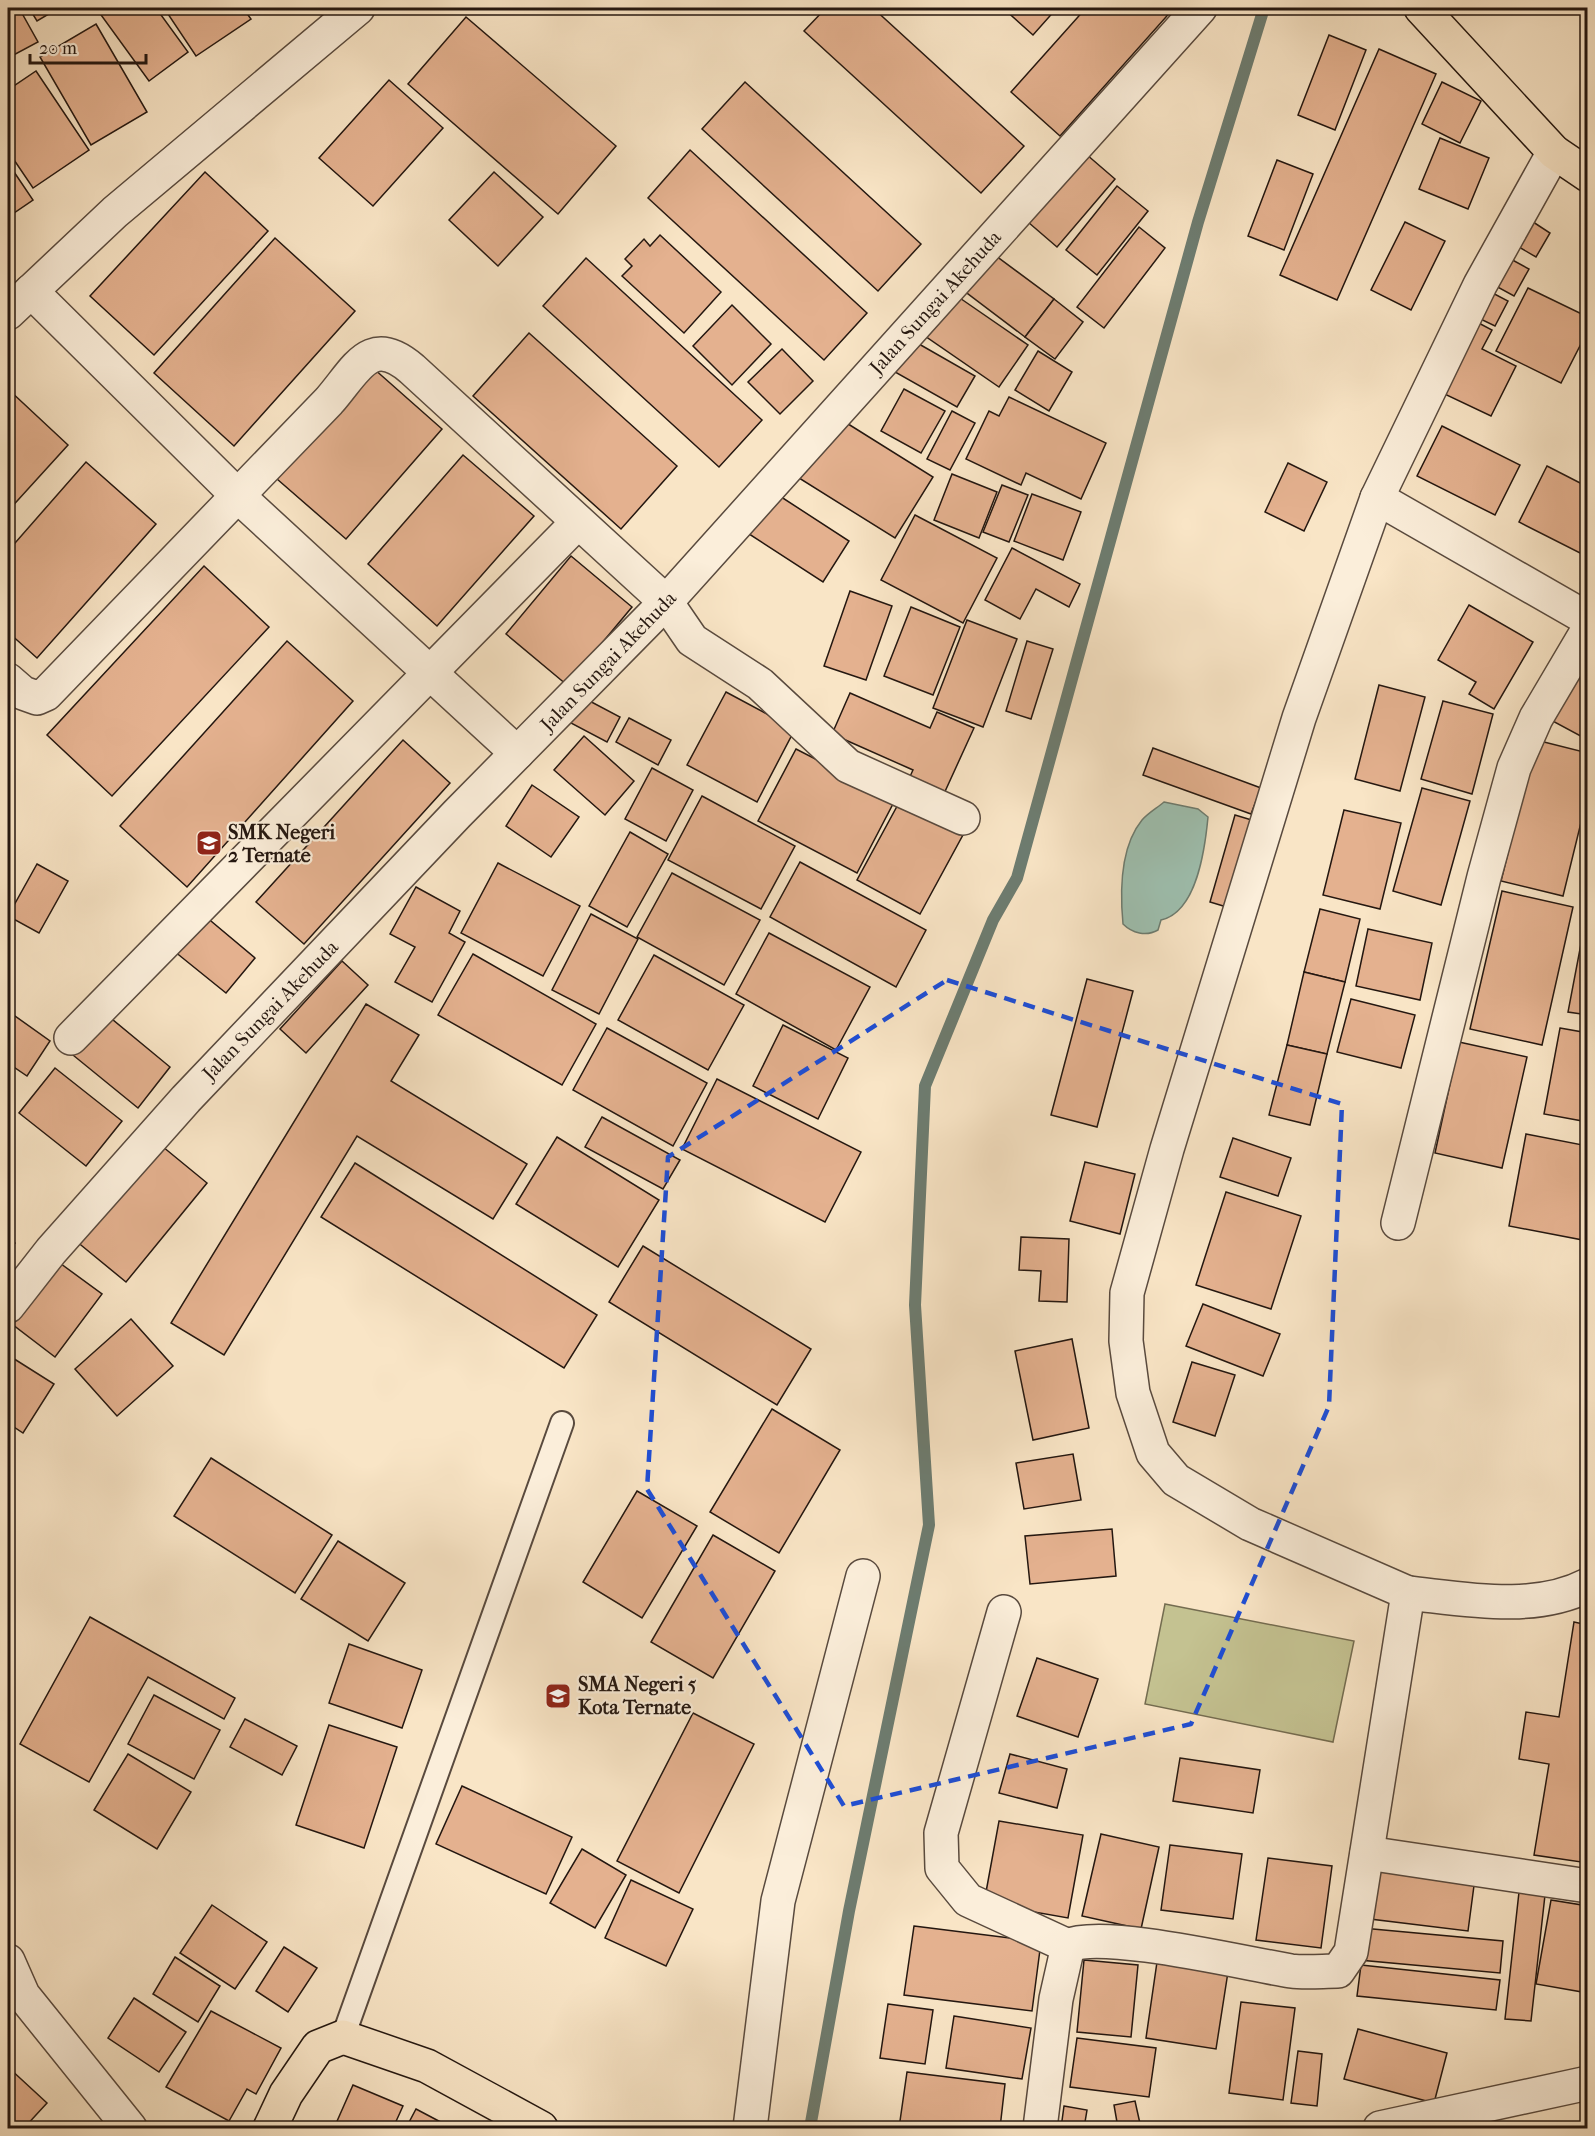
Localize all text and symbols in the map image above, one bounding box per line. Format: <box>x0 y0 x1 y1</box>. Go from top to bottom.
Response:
scale bar <box>30 27 146 65</box>
text: 20 m <box>39 38 77 59</box>
street label: Jalan Sungai Akehuda <box>863 225 1006 380</box>
street label: Jalan Sungai Akehuda <box>534 586 682 737</box>
place label: SMK Negeri 2 Ternate <box>228 821 336 867</box>
school or university icon: SMK Negeri 2 Ternate <box>194 828 224 858</box>
street label: Jalan Sungai Akehuda <box>196 935 344 1086</box>
place label: SMA Negeri 5 Kota Ternate <box>578 1673 697 1719</box>
school or university icon: SMA Negeri 5 Kota Ternate <box>543 1681 573 1711</box>

